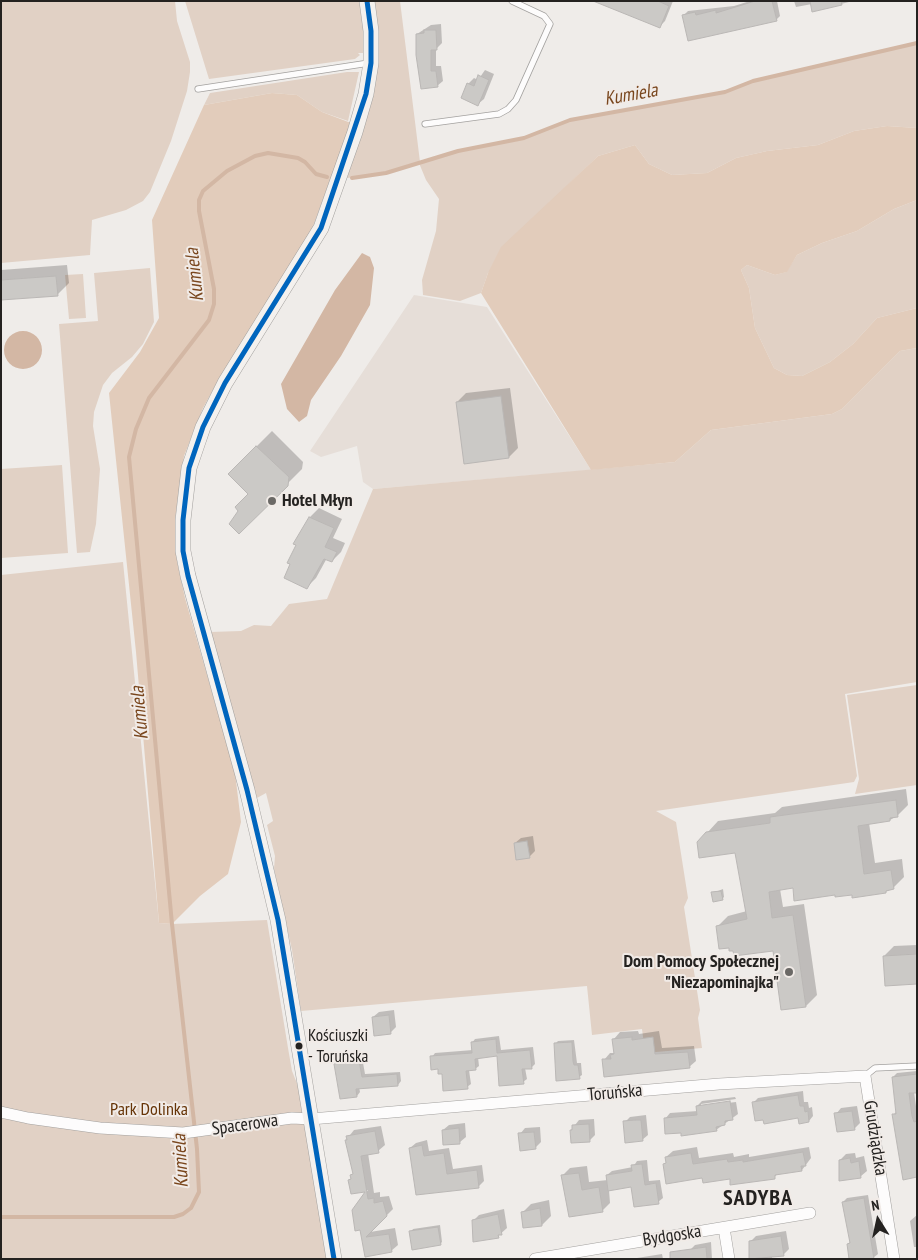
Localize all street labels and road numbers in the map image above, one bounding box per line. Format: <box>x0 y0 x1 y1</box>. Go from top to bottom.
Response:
street label: Toruńska <box>587 1080 643 1106</box>
street label: Grudziądzka <box>858 1099 892 1177</box>
street label: Spacerowa <box>211 1110 279 1140</box>
street label: Bydgoska <box>641 1221 703 1251</box>

